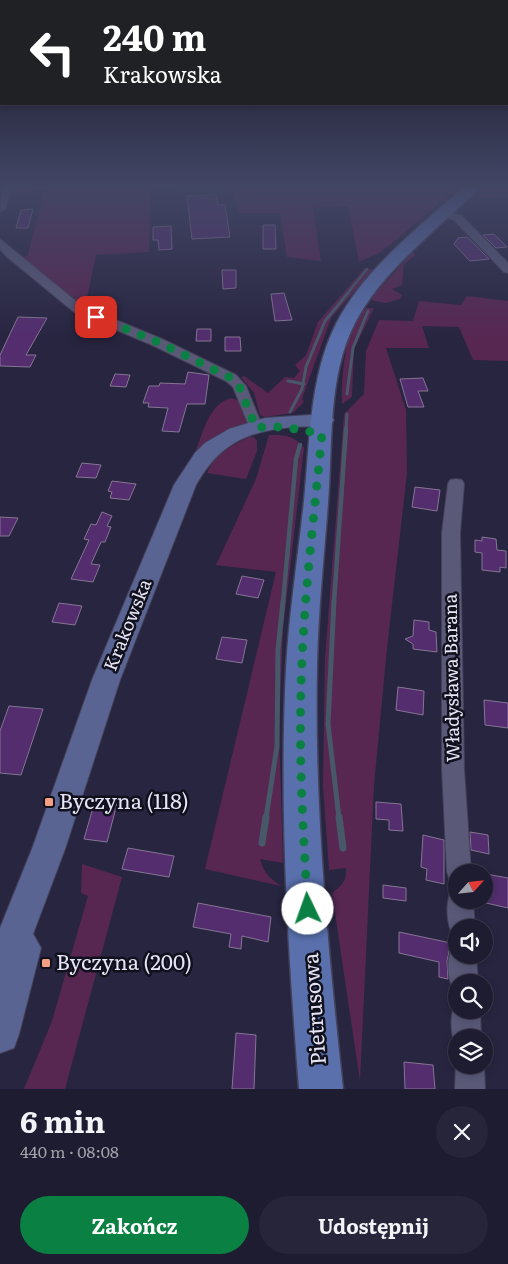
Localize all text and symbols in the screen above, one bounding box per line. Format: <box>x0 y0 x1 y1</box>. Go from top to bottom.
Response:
text: 240 m <box>103 10 206 62</box>
icon: left <box>20 20 85 85</box>
text: Krakowska <box>103 57 222 90</box>
pin <box>75 296 117 338</box>
icon: arrive <box>82 303 110 331</box>
street label: Krakowska <box>96 574 157 675</box>
street label: Władysława Barana <box>436 593 465 762</box>
place label: Byczyna (118) <box>59 784 189 815</box>
marker: Byczyna (118) <box>43 796 55 808</box>
north arrow <box>448 864 492 909</box>
map controls <box>448 864 493 1074</box>
position arrow <box>281 882 333 934</box>
button: sound <box>448 919 493 964</box>
place label: Byczyna (200) <box>56 945 192 976</box>
street label: Pietrusowa <box>293 951 332 1066</box>
marker: Byczyna (200) <box>40 957 52 969</box>
button: search <box>448 974 493 1019</box>
button: layers <box>448 1029 493 1074</box>
text: 6 min <box>20 1098 105 1142</box>
button: close <box>436 1106 488 1158</box>
text: 440 m · 08:08 <box>20 1139 119 1163</box>
button: Zakończ <box>20 1196 249 1254</box>
button: Udostępnij <box>259 1196 488 1254</box>

